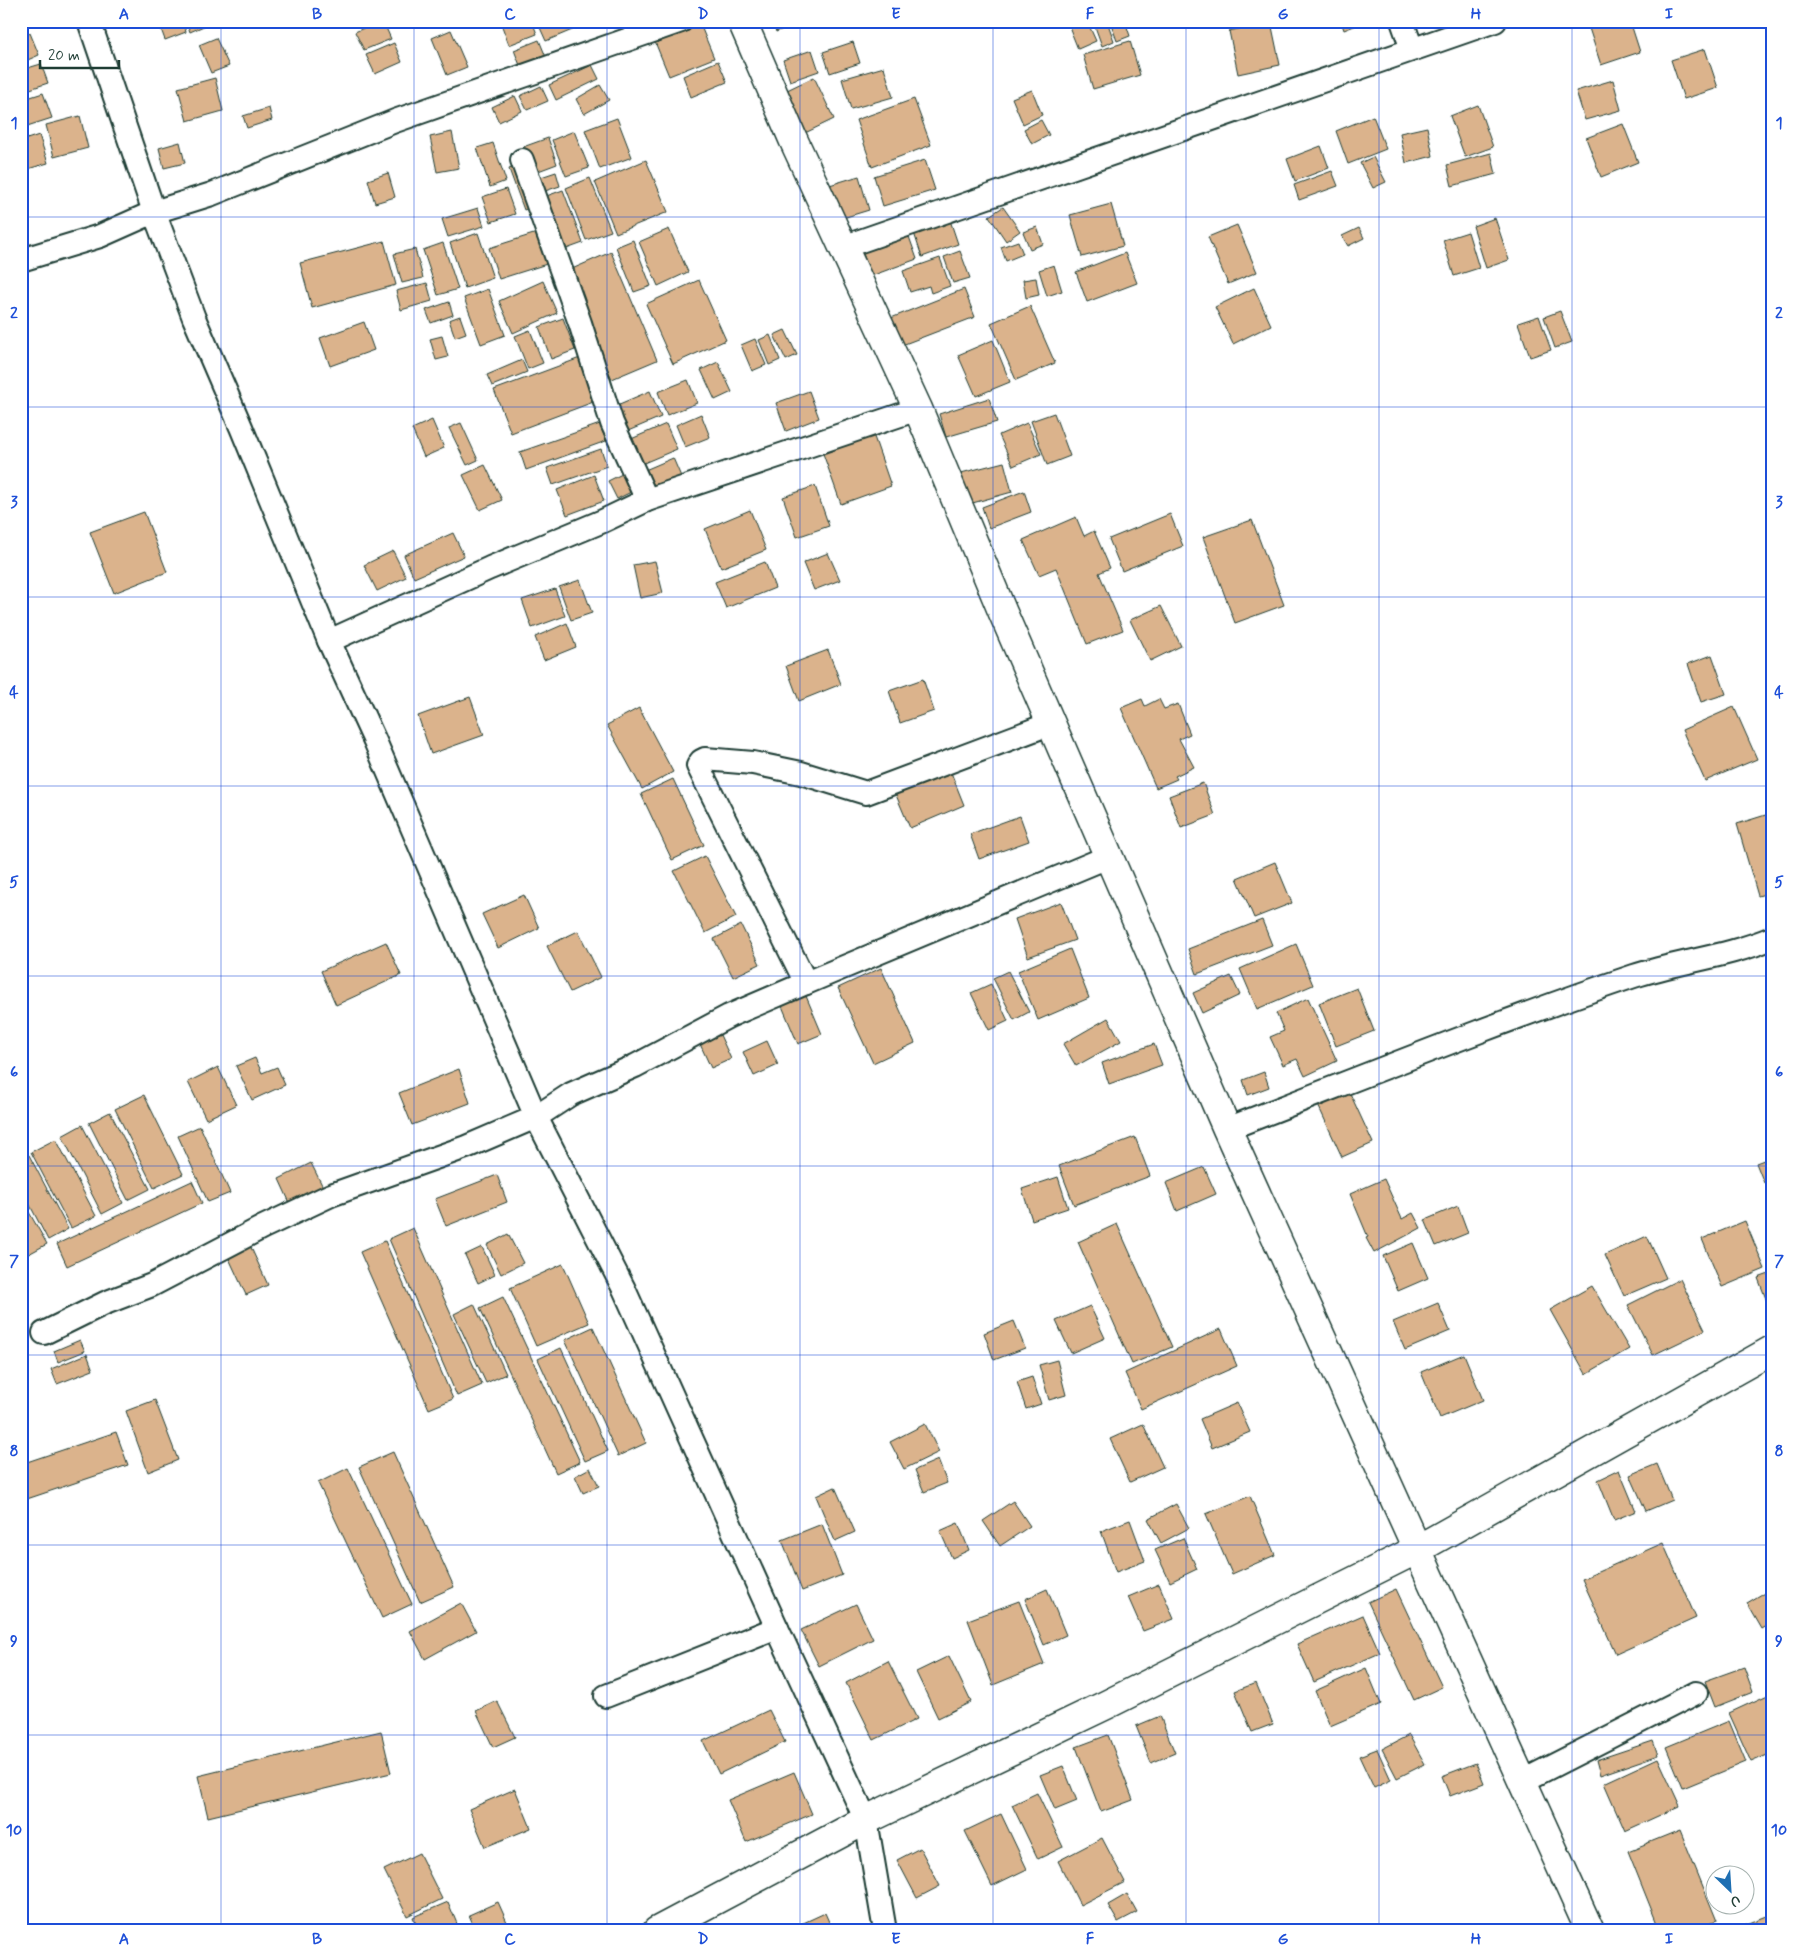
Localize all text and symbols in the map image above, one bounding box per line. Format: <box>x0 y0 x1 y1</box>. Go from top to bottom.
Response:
text: A <box>119 4 129 25</box>
text: B <box>312 4 322 25</box>
text: C <box>504 4 516 25</box>
text: D <box>697 4 709 25</box>
text: E <box>891 4 901 25</box>
text: F <box>1086 4 1095 25</box>
text: G <box>1278 4 1289 25</box>
text: H <box>1471 4 1482 25</box>
text: I <box>1665 4 1674 25</box>
scale bar <box>40 38 119 70</box>
text: 20 m <box>48 46 80 66</box>
text: 1 <box>10 113 18 134</box>
text: 1 <box>1775 113 1783 134</box>
text: 2 <box>10 303 18 324</box>
text: 2 <box>1775 303 1783 324</box>
text: 3 <box>10 492 18 513</box>
text: 3 <box>1775 492 1783 513</box>
text: 4 <box>9 682 19 703</box>
text: 4 <box>1774 682 1784 703</box>
text: 5 <box>9 872 19 893</box>
text: 5 <box>1774 872 1784 893</box>
text: 6 <box>10 1062 18 1083</box>
text: 6 <box>1775 1062 1783 1083</box>
text: 7 <box>9 1251 19 1272</box>
text: 7 <box>1774 1251 1784 1272</box>
text: 8 <box>9 1441 19 1462</box>
text: 8 <box>1774 1441 1784 1462</box>
text: 9 <box>10 1631 18 1652</box>
text: 9 <box>1775 1631 1783 1652</box>
text: 10 <box>6 1820 22 1841</box>
text: 10 <box>1771 1820 1787 1841</box>
north arrow <box>1706 1864 1756 1914</box>
text: U <box>1727 1891 1743 1911</box>
text: A <box>119 1929 129 1950</box>
text: B <box>312 1929 322 1950</box>
text: C <box>504 1929 516 1950</box>
text: D <box>697 1929 709 1950</box>
text: E <box>891 1929 901 1950</box>
text: F <box>1086 1929 1095 1950</box>
text: G <box>1278 1929 1289 1950</box>
text: H <box>1471 1929 1482 1950</box>
text: I <box>1665 1929 1674 1950</box>

